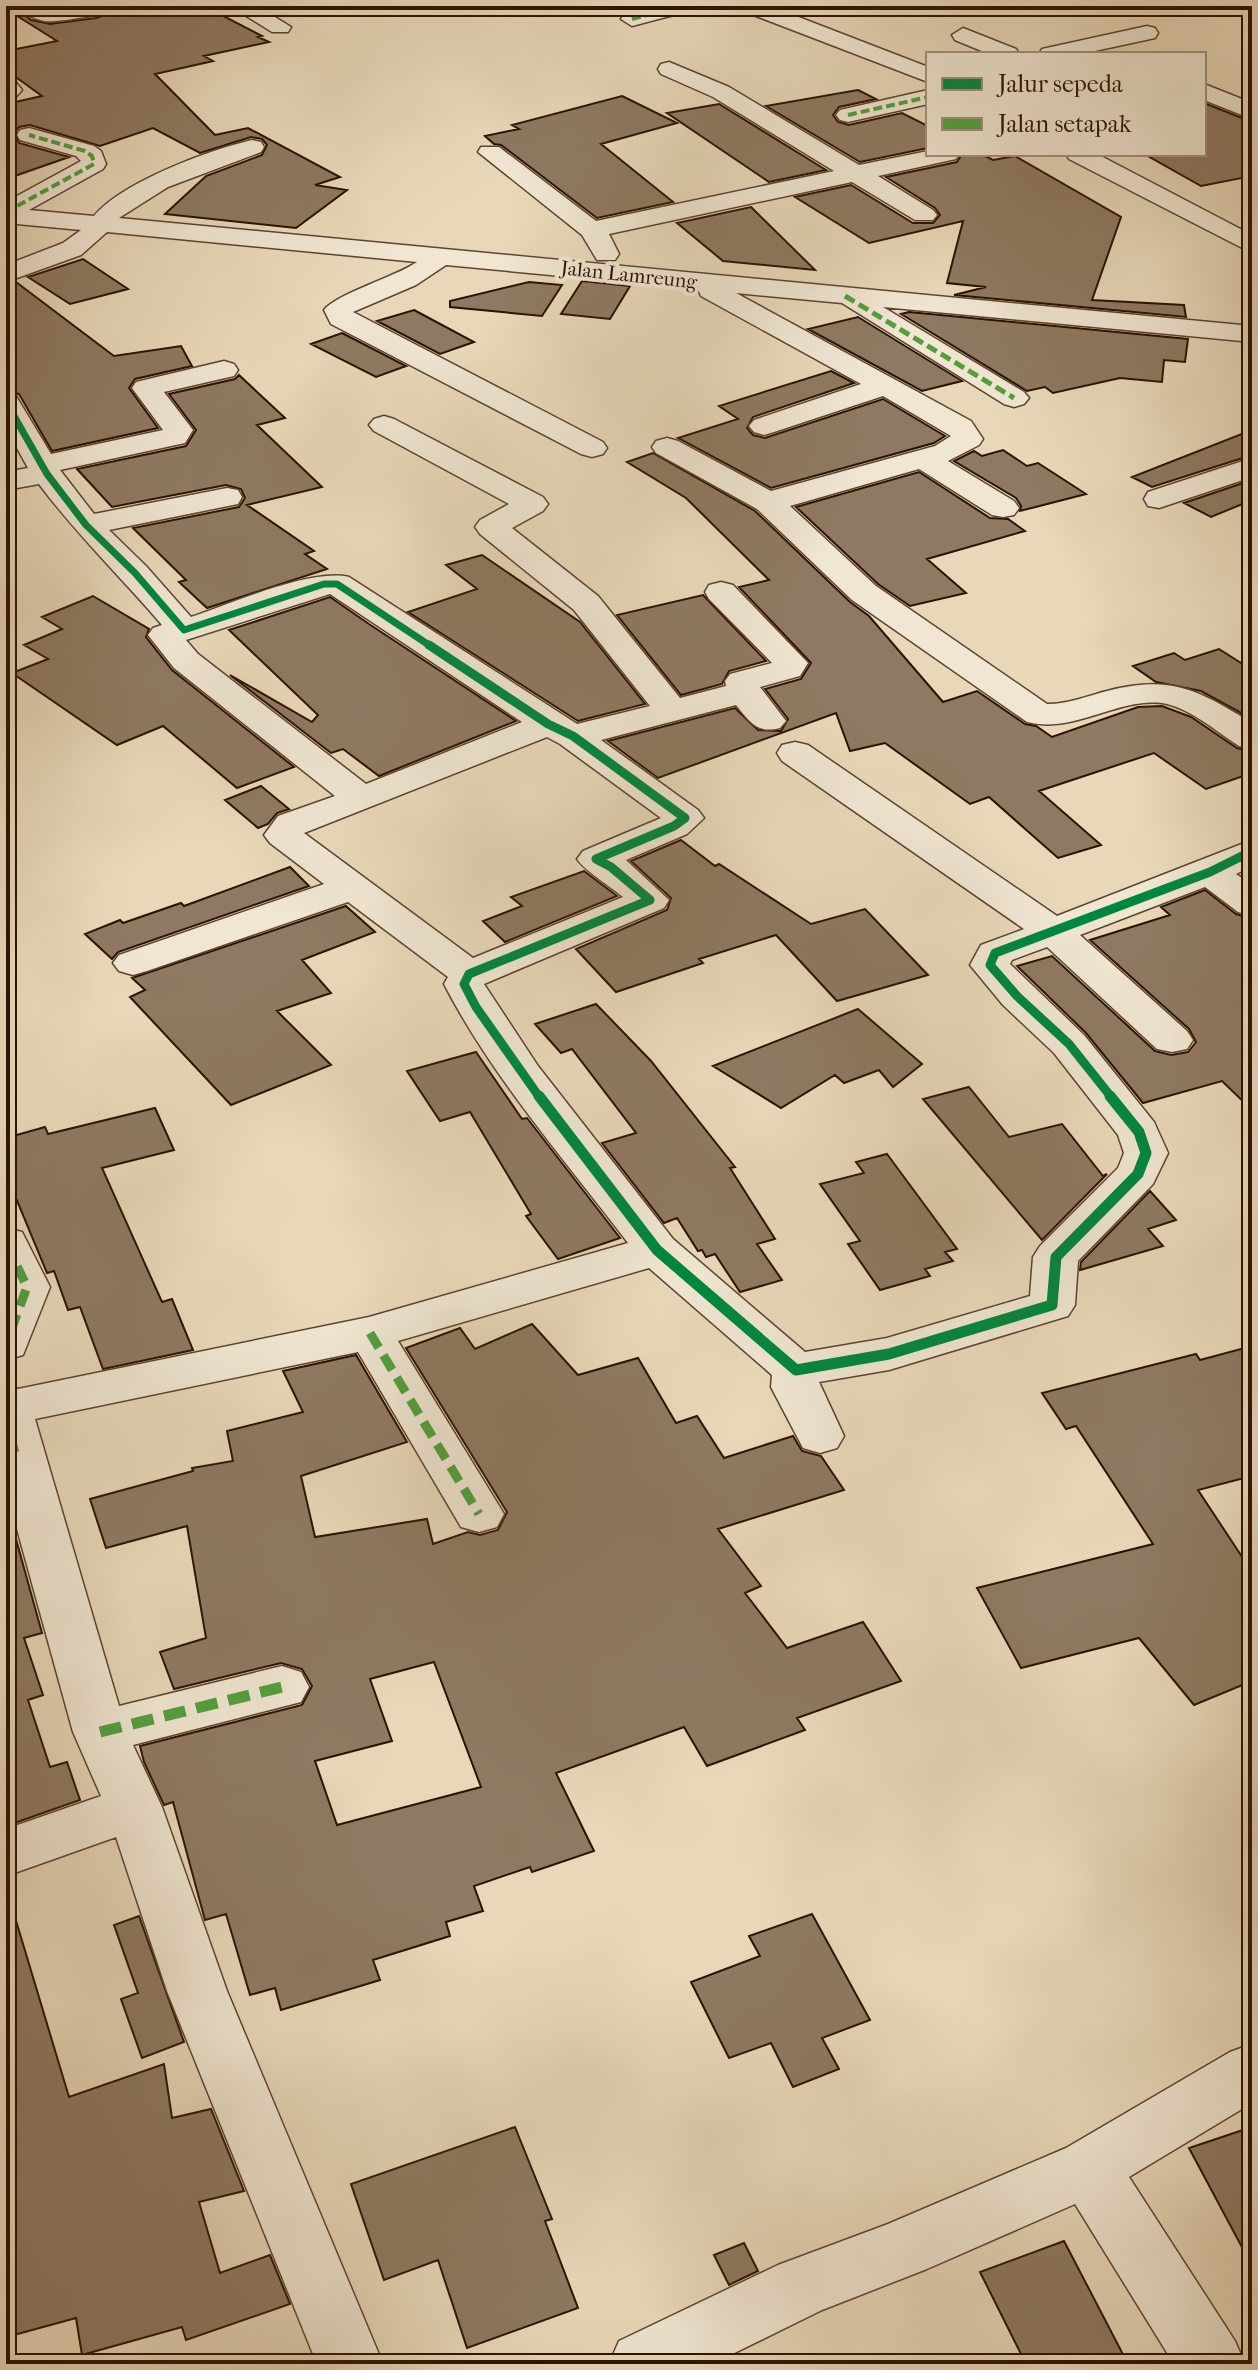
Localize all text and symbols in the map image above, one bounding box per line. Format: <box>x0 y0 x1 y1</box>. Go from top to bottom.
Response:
legend <box>926 52 1206 156</box>
text: Jalur sepeda <box>996 70 1124 98</box>
text: Jalan setapak <box>996 110 1132 138</box>
street label: Jalan Lamreung <box>558 256 699 294</box>

